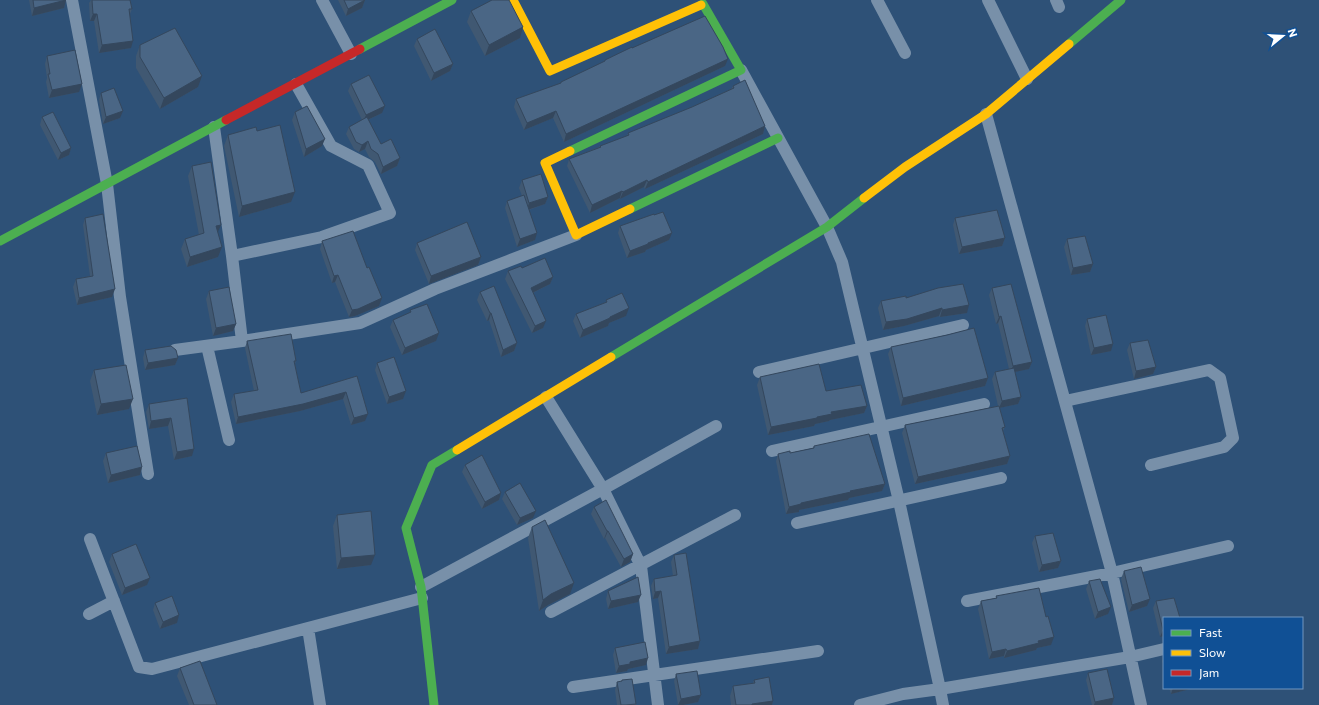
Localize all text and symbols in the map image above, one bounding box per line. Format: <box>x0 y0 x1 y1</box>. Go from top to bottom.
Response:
north arrow <box>1263 16 1303 56</box>
text: N <box>1286 27 1300 39</box>
legend <box>1163 617 1303 689</box>
text: Fast <box>1199 625 1222 639</box>
text: Slow <box>1199 645 1226 659</box>
text: Jam <box>1199 665 1219 680</box>

